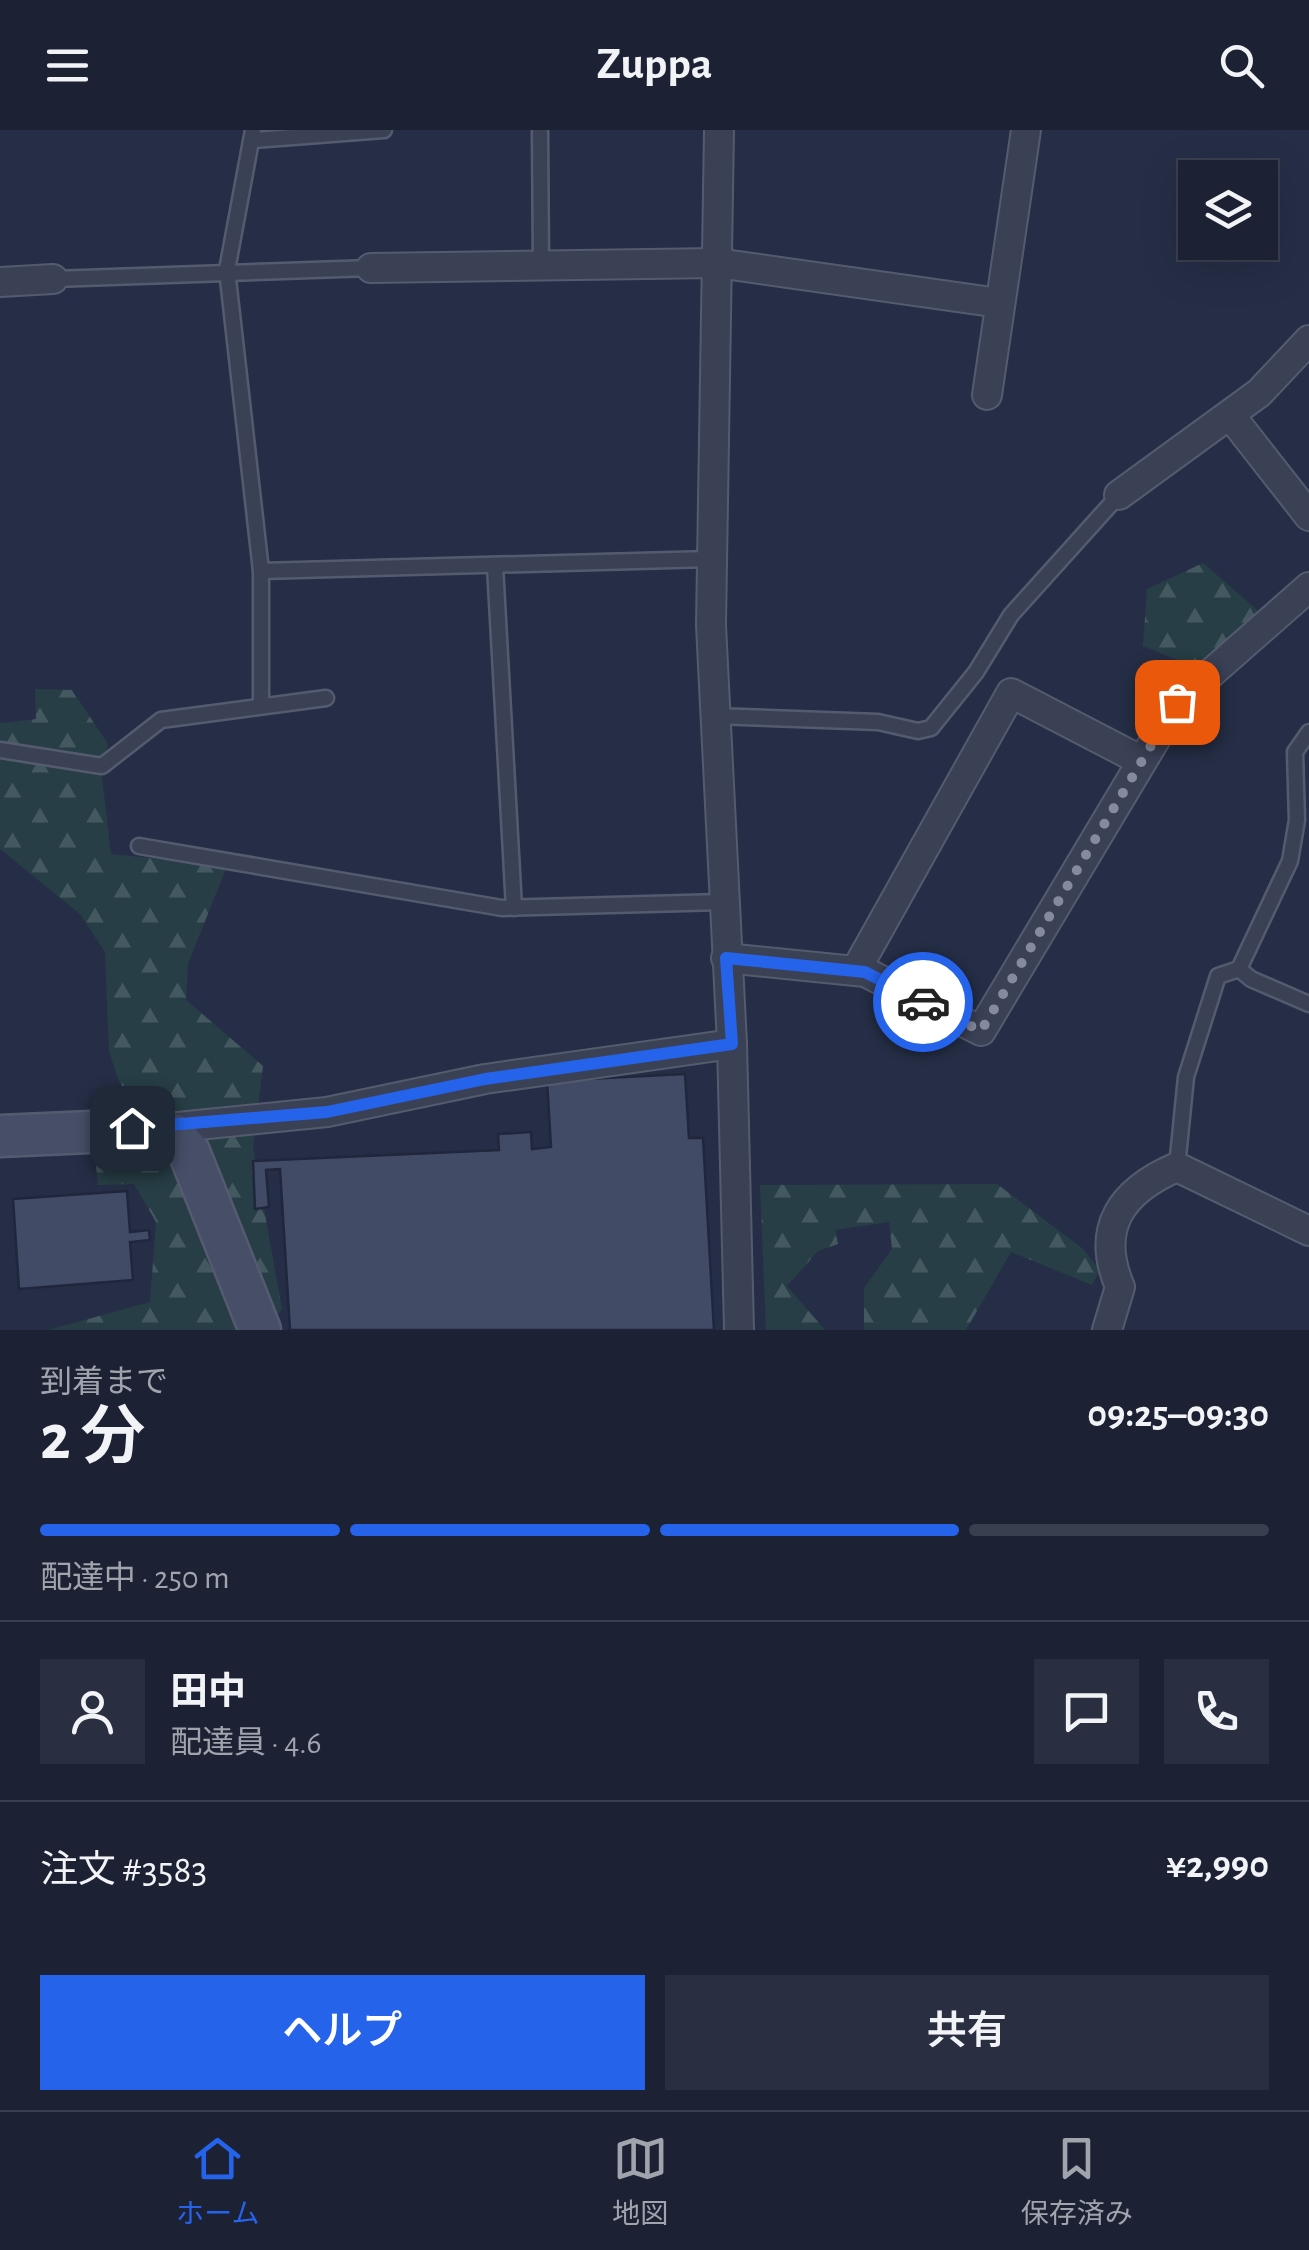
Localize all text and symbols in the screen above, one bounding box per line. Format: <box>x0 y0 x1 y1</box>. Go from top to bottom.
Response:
icon: menu <box>40 38 95 93</box>
icon: search <box>1214 38 1269 93</box>
text: Zuppa <box>597 42 712 87</box>
map controls <box>1178 160 1278 260</box>
button: layers <box>1178 160 1278 260</box>
pin <box>1135 660 1220 745</box>
icon: bag <box>1150 675 1205 730</box>
courier <box>873 952 973 1052</box>
icon: car <box>896 975 951 1030</box>
pin <box>90 1086 175 1171</box>
icon: home <box>105 1101 160 1156</box>
text: 到着まで <box>40 1366 168 1398</box>
text: 09:25–09:30 <box>1087 1396 1269 1434</box>
text: 2 分 <box>40 1406 145 1471</box>
text: 配達中 · 250 m <box>40 1562 230 1594</box>
button: person <box>40 1659 145 1764</box>
button: chat <box>1034 1659 1139 1764</box>
button: phone <box>1164 1659 1269 1764</box>
text: 田中 <box>170 1674 246 1712</box>
text: 配達員 · 4.6 <box>170 1727 322 1759</box>
text: ¥2,990 <box>1166 1847 1269 1885</box>
text: 注文 #3583 <box>40 1852 207 1890</box>
button: ヘルプ <box>40 1975 645 2090</box>
button: 共有 <box>665 1975 1269 2090</box>
tab: ホーム <box>176 2131 259 2232</box>
tab: 地図 <box>612 2131 668 2232</box>
tab: 保存済み <box>1021 2131 1133 2232</box>

